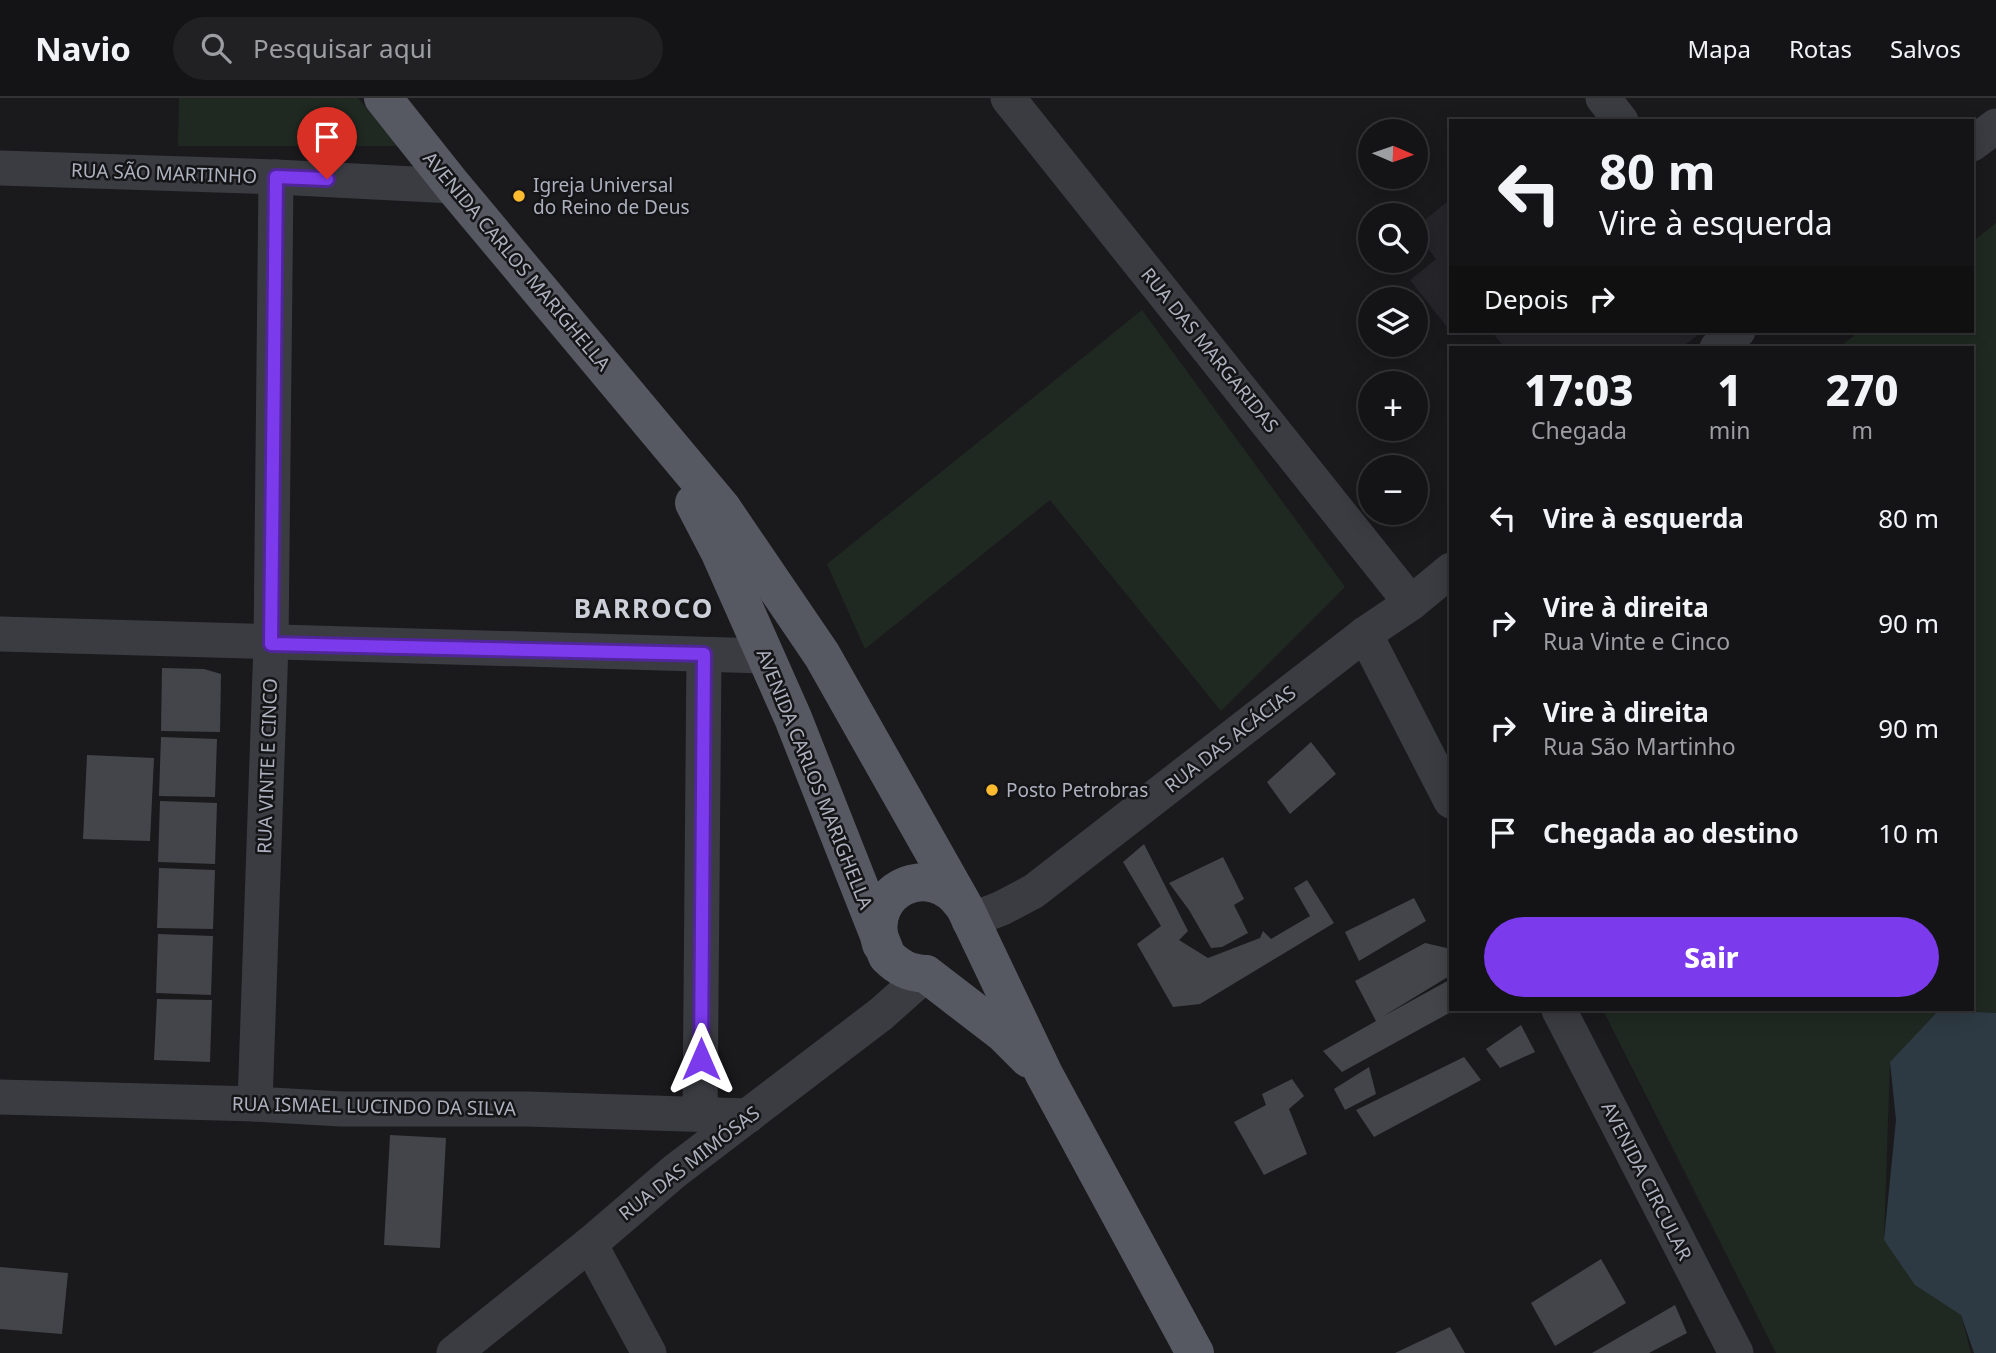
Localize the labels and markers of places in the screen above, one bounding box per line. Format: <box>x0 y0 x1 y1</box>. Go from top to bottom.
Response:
pin <box>297 107 357 179</box>
place label: Igreja Universal do Reino de Deus <box>533 172 690 220</box>
marker: Igreja Universal do Reino de Deus <box>511 188 527 204</box>
place label: Posto Petrobras <box>1006 777 1148 803</box>
marker: Posto Petrobras <box>984 782 1000 798</box>

